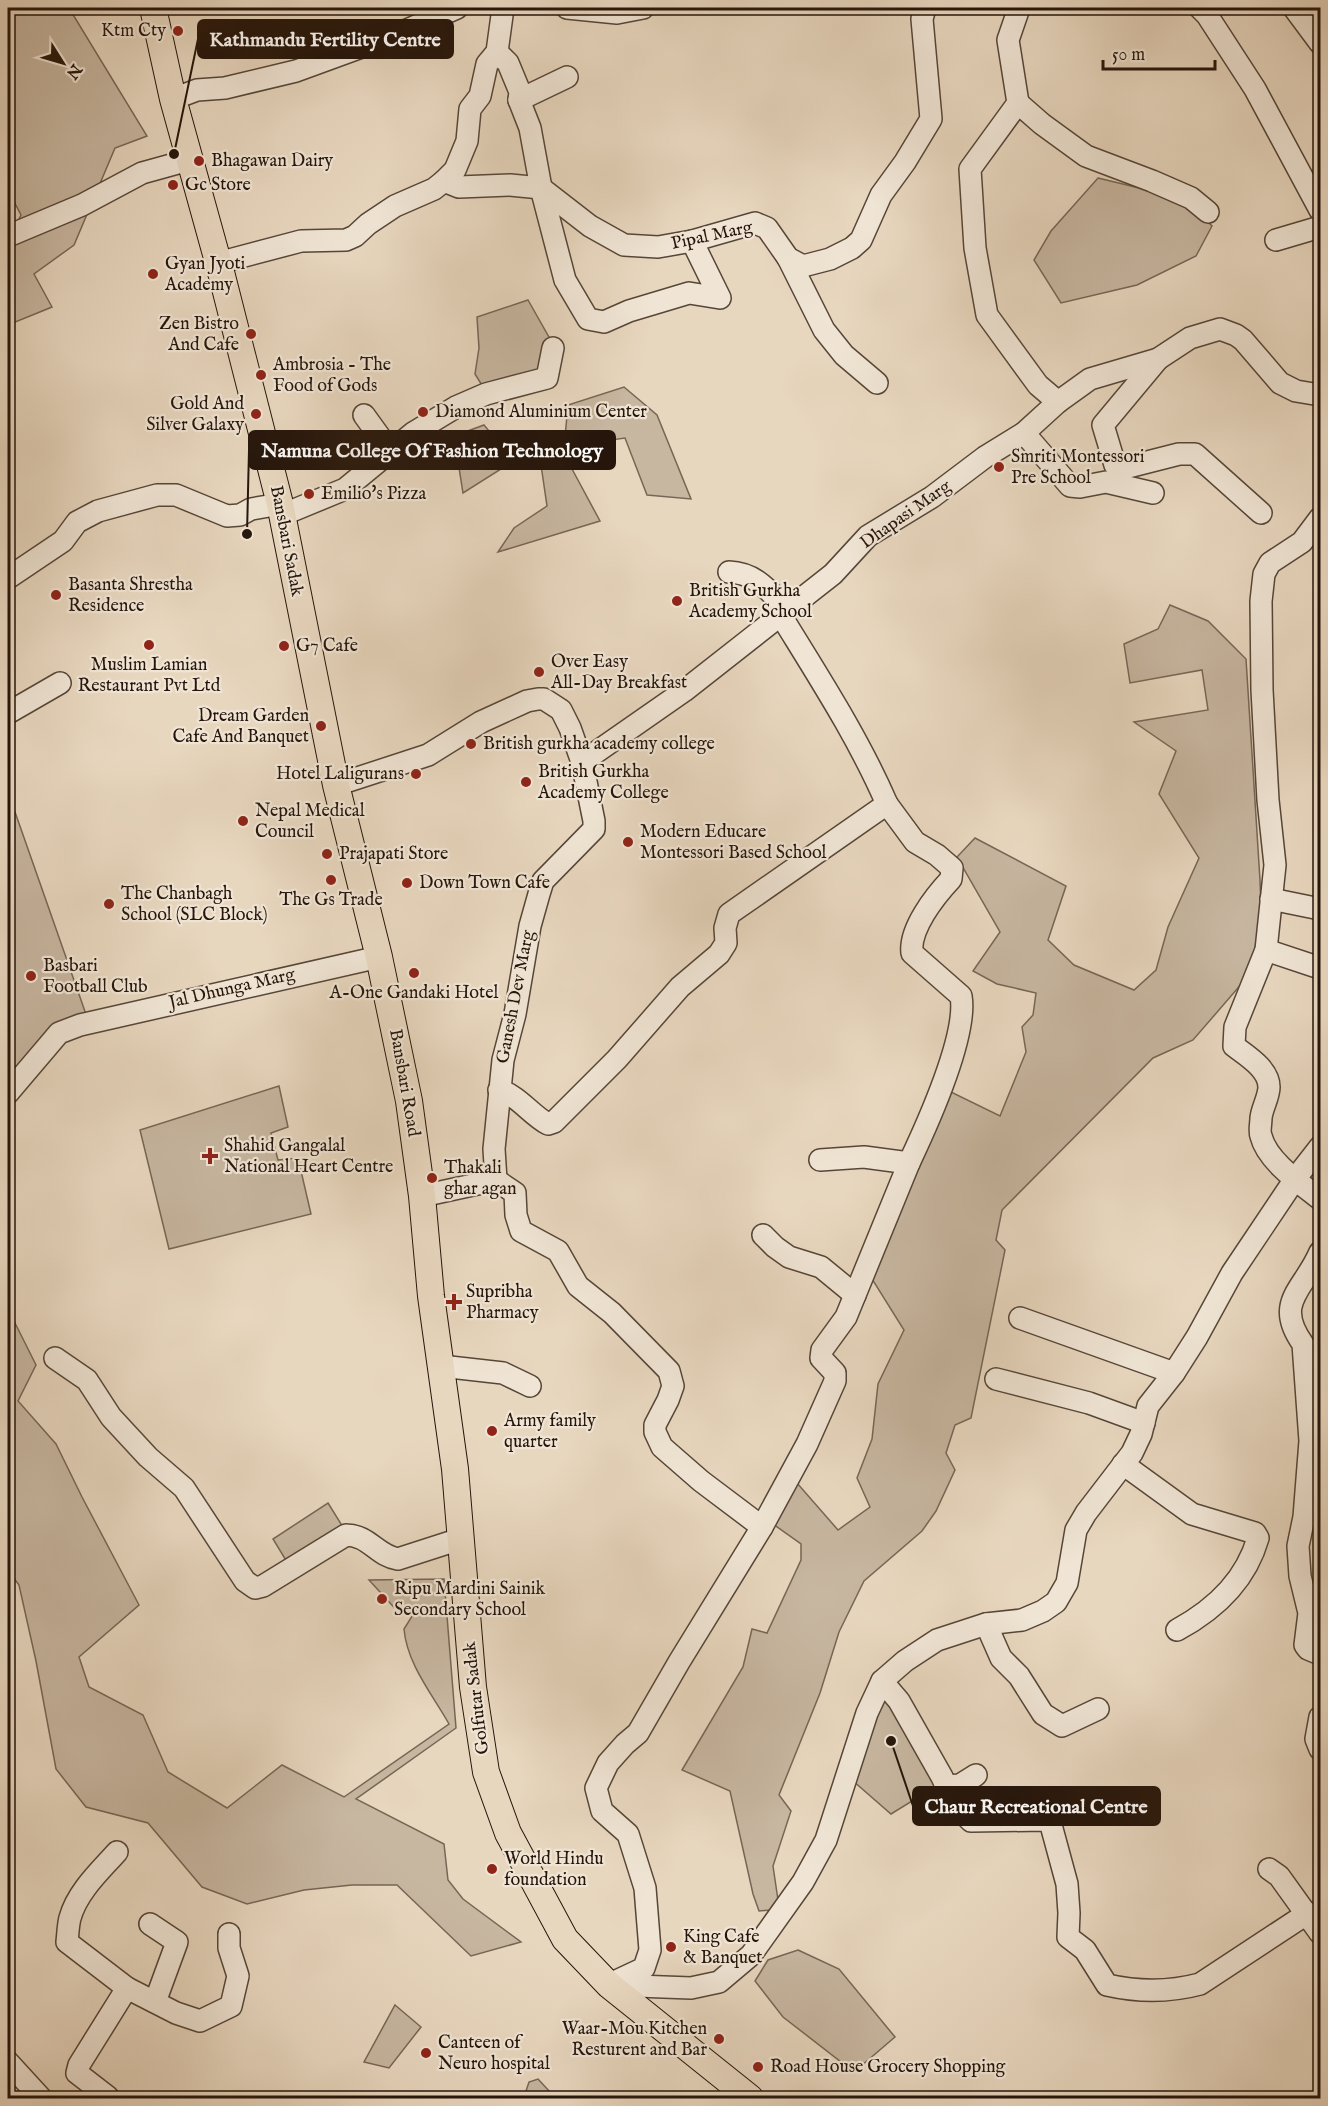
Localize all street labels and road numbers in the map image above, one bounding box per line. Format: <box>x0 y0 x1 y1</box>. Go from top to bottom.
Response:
street label: Pipal Marg <box>669 216 755 256</box>
street label: Dhapasi Marg <box>856 475 956 555</box>
street label: Bansbari Sadak <box>264 484 308 599</box>
street label: Ganesh Dev Marg <box>492 928 540 1066</box>
street label: Jal Dhunga Marg <box>165 963 298 1015</box>
street label: Bansbari Road <box>383 1027 425 1139</box>
street label: Golfutar Sadak <box>459 1640 495 1756</box>

